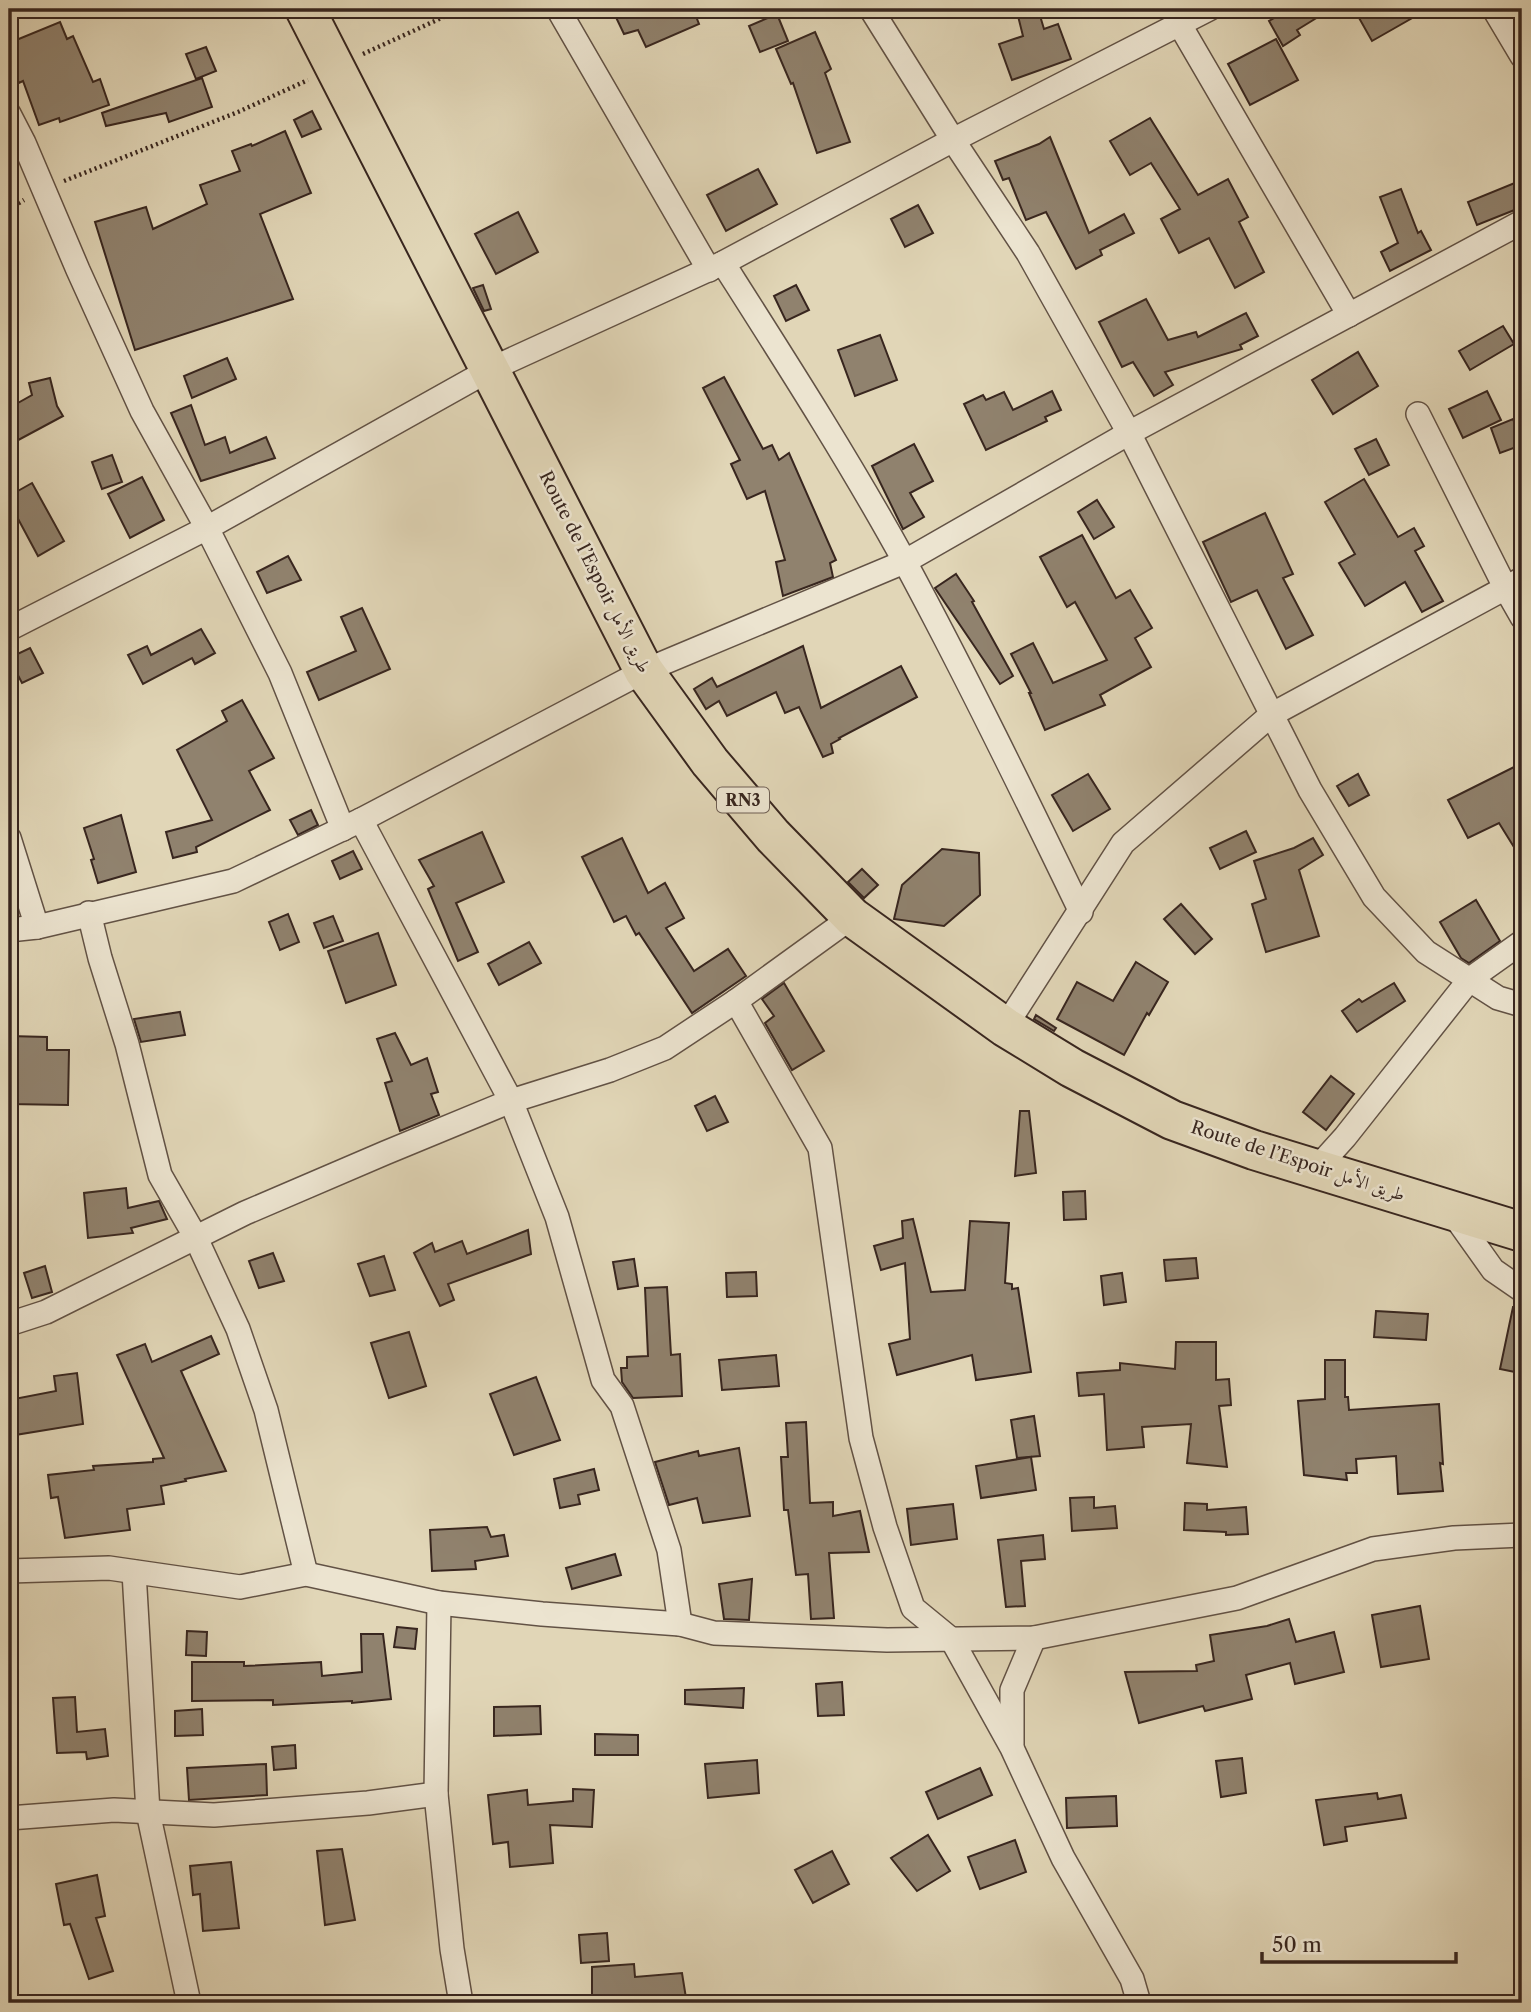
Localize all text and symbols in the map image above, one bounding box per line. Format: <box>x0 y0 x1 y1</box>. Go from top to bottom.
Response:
street label: Route de l’Espoir طريق الأمل <box>533 466 657 678</box>
road number: RN3 <box>717 788 769 813</box>
street label: Route de l’Espoir طريق الأمل <box>1188 1114 1408 1208</box>
scale bar <box>1262 1921 1456 1965</box>
text: 50 m <box>1272 1932 1322 1957</box>

